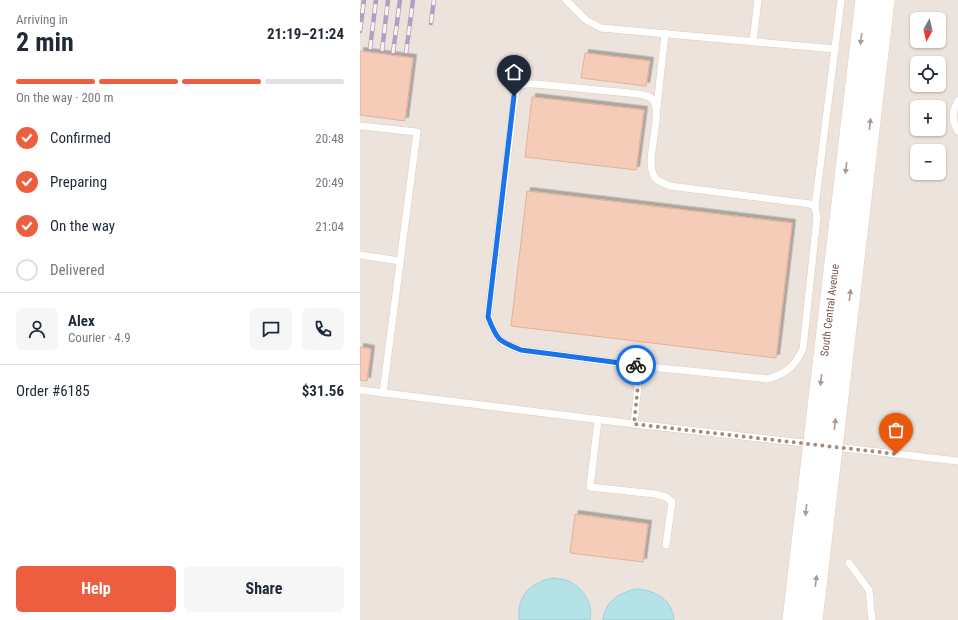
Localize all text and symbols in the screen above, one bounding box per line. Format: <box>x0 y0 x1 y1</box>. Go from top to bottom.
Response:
text: Arriving in <box>16 12 68 27</box>
north arrow <box>910 12 946 48</box>
map controls <box>910 12 946 180</box>
text: 21:19–21:24 <box>267 25 344 43</box>
text: 2 min <box>16 27 74 57</box>
one-way arrow <box>858 33 864 45</box>
pin <box>497 55 531 96</box>
button: locate <box>910 56 946 92</box>
icon: home <box>503 61 525 83</box>
text: On the way · 200 m <box>16 90 113 105</box>
button: + <box>910 100 946 136</box>
one-way arrow <box>866 118 873 130</box>
icon: check <box>16 127 38 149</box>
text: Confirmed <box>50 129 111 147</box>
text: 20:48 <box>315 131 344 146</box>
button: − <box>910 144 946 180</box>
one-way arrow <box>843 162 849 174</box>
icon: check <box>16 171 38 193</box>
text: Preparing <box>50 173 107 191</box>
text: 20:49 <box>315 175 344 190</box>
icon: check <box>16 215 38 237</box>
text: On the way <box>50 217 115 235</box>
text: 21:04 <box>315 219 344 234</box>
text: Delivered <box>50 261 105 279</box>
street label: South Central Avenue <box>818 263 841 357</box>
one-way arrow <box>847 289 853 301</box>
button: person <box>16 308 58 350</box>
button: chat <box>250 308 292 350</box>
button: phone <box>302 308 344 350</box>
text: Alex <box>68 312 95 330</box>
text: Courier · 4.9 <box>68 330 131 345</box>
courier <box>616 345 656 385</box>
icon: bike <box>625 354 647 376</box>
one-way arrow <box>818 374 824 386</box>
text: Order #6185 <box>16 382 90 400</box>
text: $31.56 <box>302 382 344 400</box>
pin <box>879 413 913 454</box>
one-way arrow <box>832 418 838 430</box>
icon: bag <box>885 419 907 441</box>
one-way arrow <box>803 503 809 516</box>
button: Help <box>16 566 176 612</box>
button: Share <box>184 566 344 612</box>
one-way arrow <box>813 575 820 587</box>

